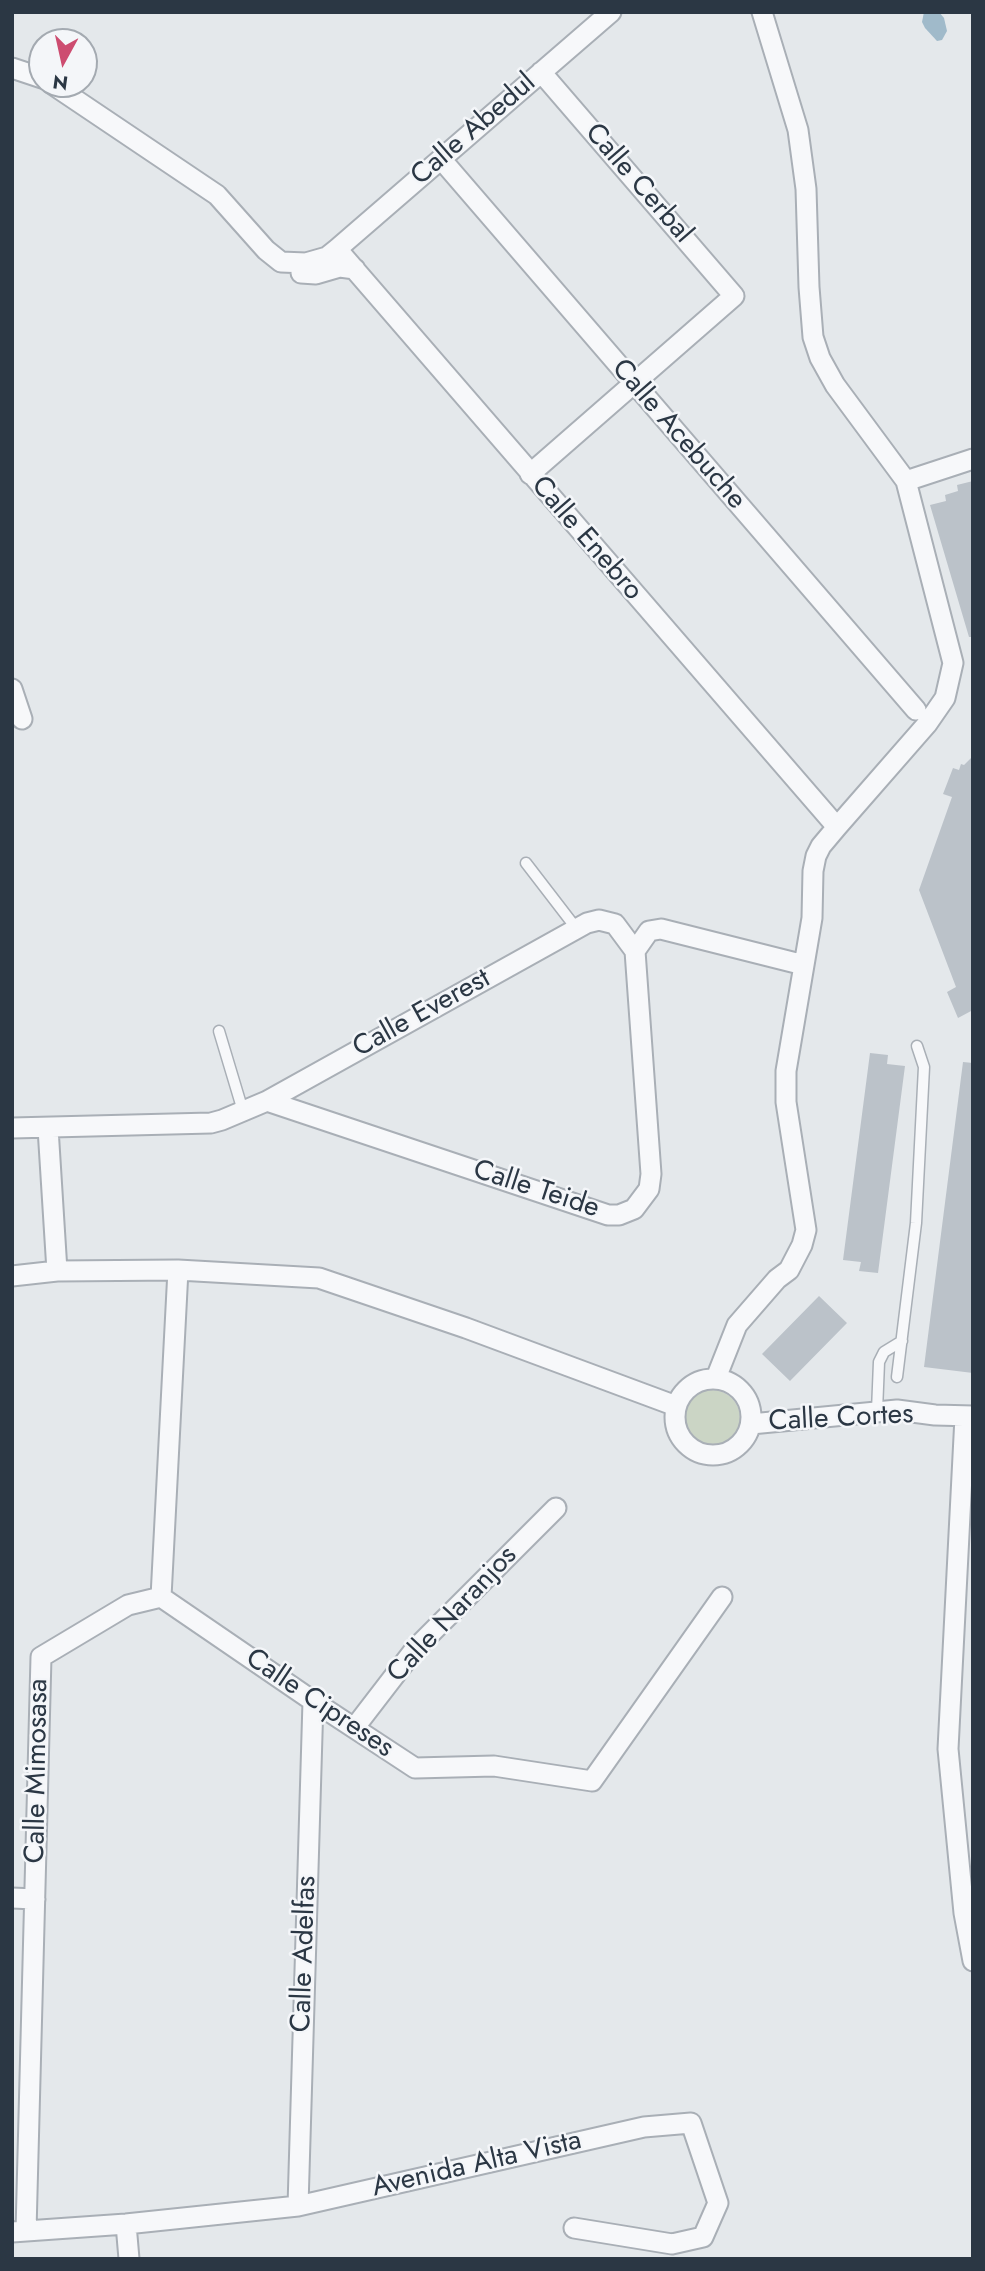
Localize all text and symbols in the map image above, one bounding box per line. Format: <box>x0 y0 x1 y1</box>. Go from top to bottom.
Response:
north arrow <box>28 28 98 98</box>
street label: Calle Abedul <box>405 67 543 193</box>
text: N <box>51 68 70 97</box>
street label: Calle Cerbal <box>577 117 699 251</box>
street label: Calle Acebuche <box>604 353 752 517</box>
street label: Calle Enebro <box>523 470 649 608</box>
street label: Calle Everest <box>348 963 496 1065</box>
street label: Calle Teide <box>469 1154 603 1226</box>
street label: Calle Cortes <box>768 1398 914 1440</box>
street label: Calle Naranjos <box>381 1540 525 1690</box>
street label: Calle Cipreses <box>239 1642 399 1766</box>
street label: Calle Mimosasa <box>20 1678 56 1864</box>
street label: Calle Adelfas <box>285 1875 325 2033</box>
street label: Avenida Alta Vista <box>369 2125 585 2205</box>

